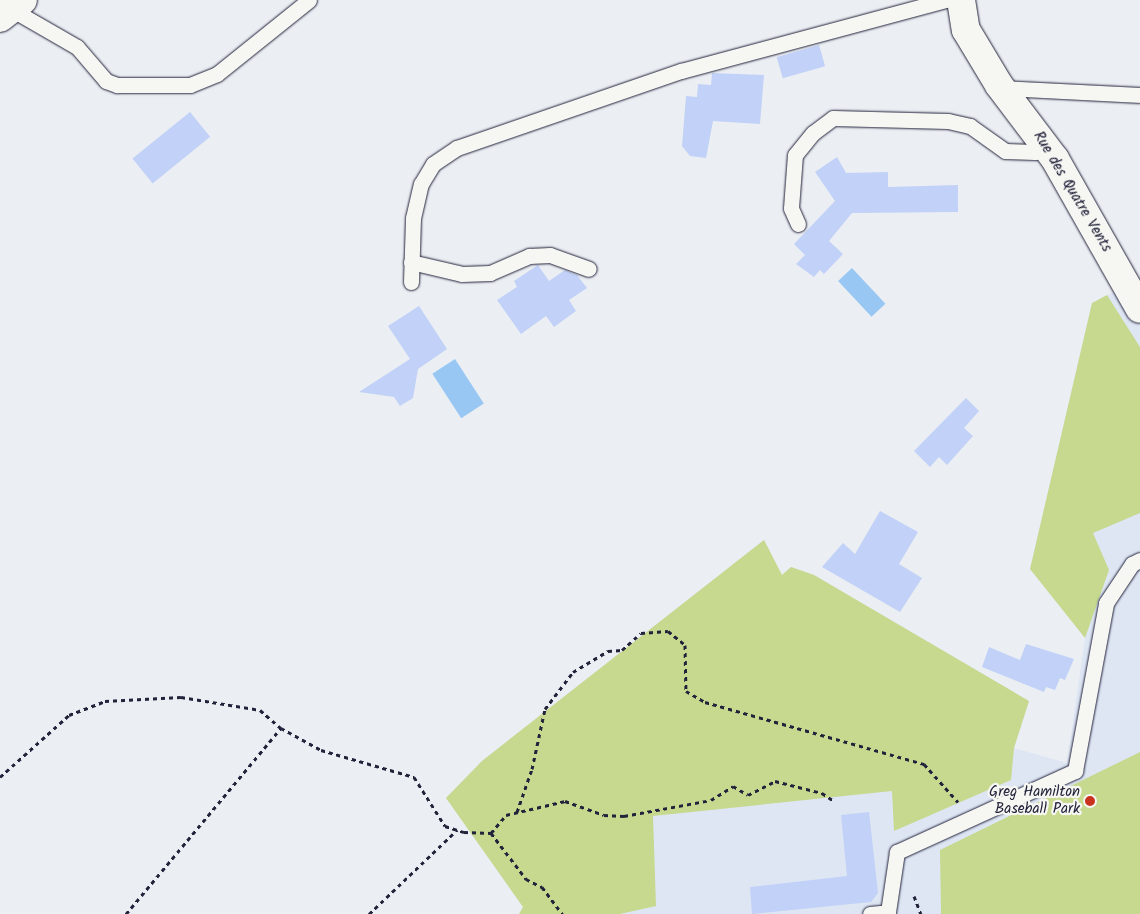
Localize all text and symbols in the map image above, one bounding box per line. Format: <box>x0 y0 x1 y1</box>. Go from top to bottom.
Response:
street label: Rue des Quatre Vents <box>1029 128 1115 256</box>
place label: Greg Hamilton Baseball Park <box>989 783 1080 818</box>
marker: Greg Hamilton Baseball Park <box>1084 795 1096 807</box>

